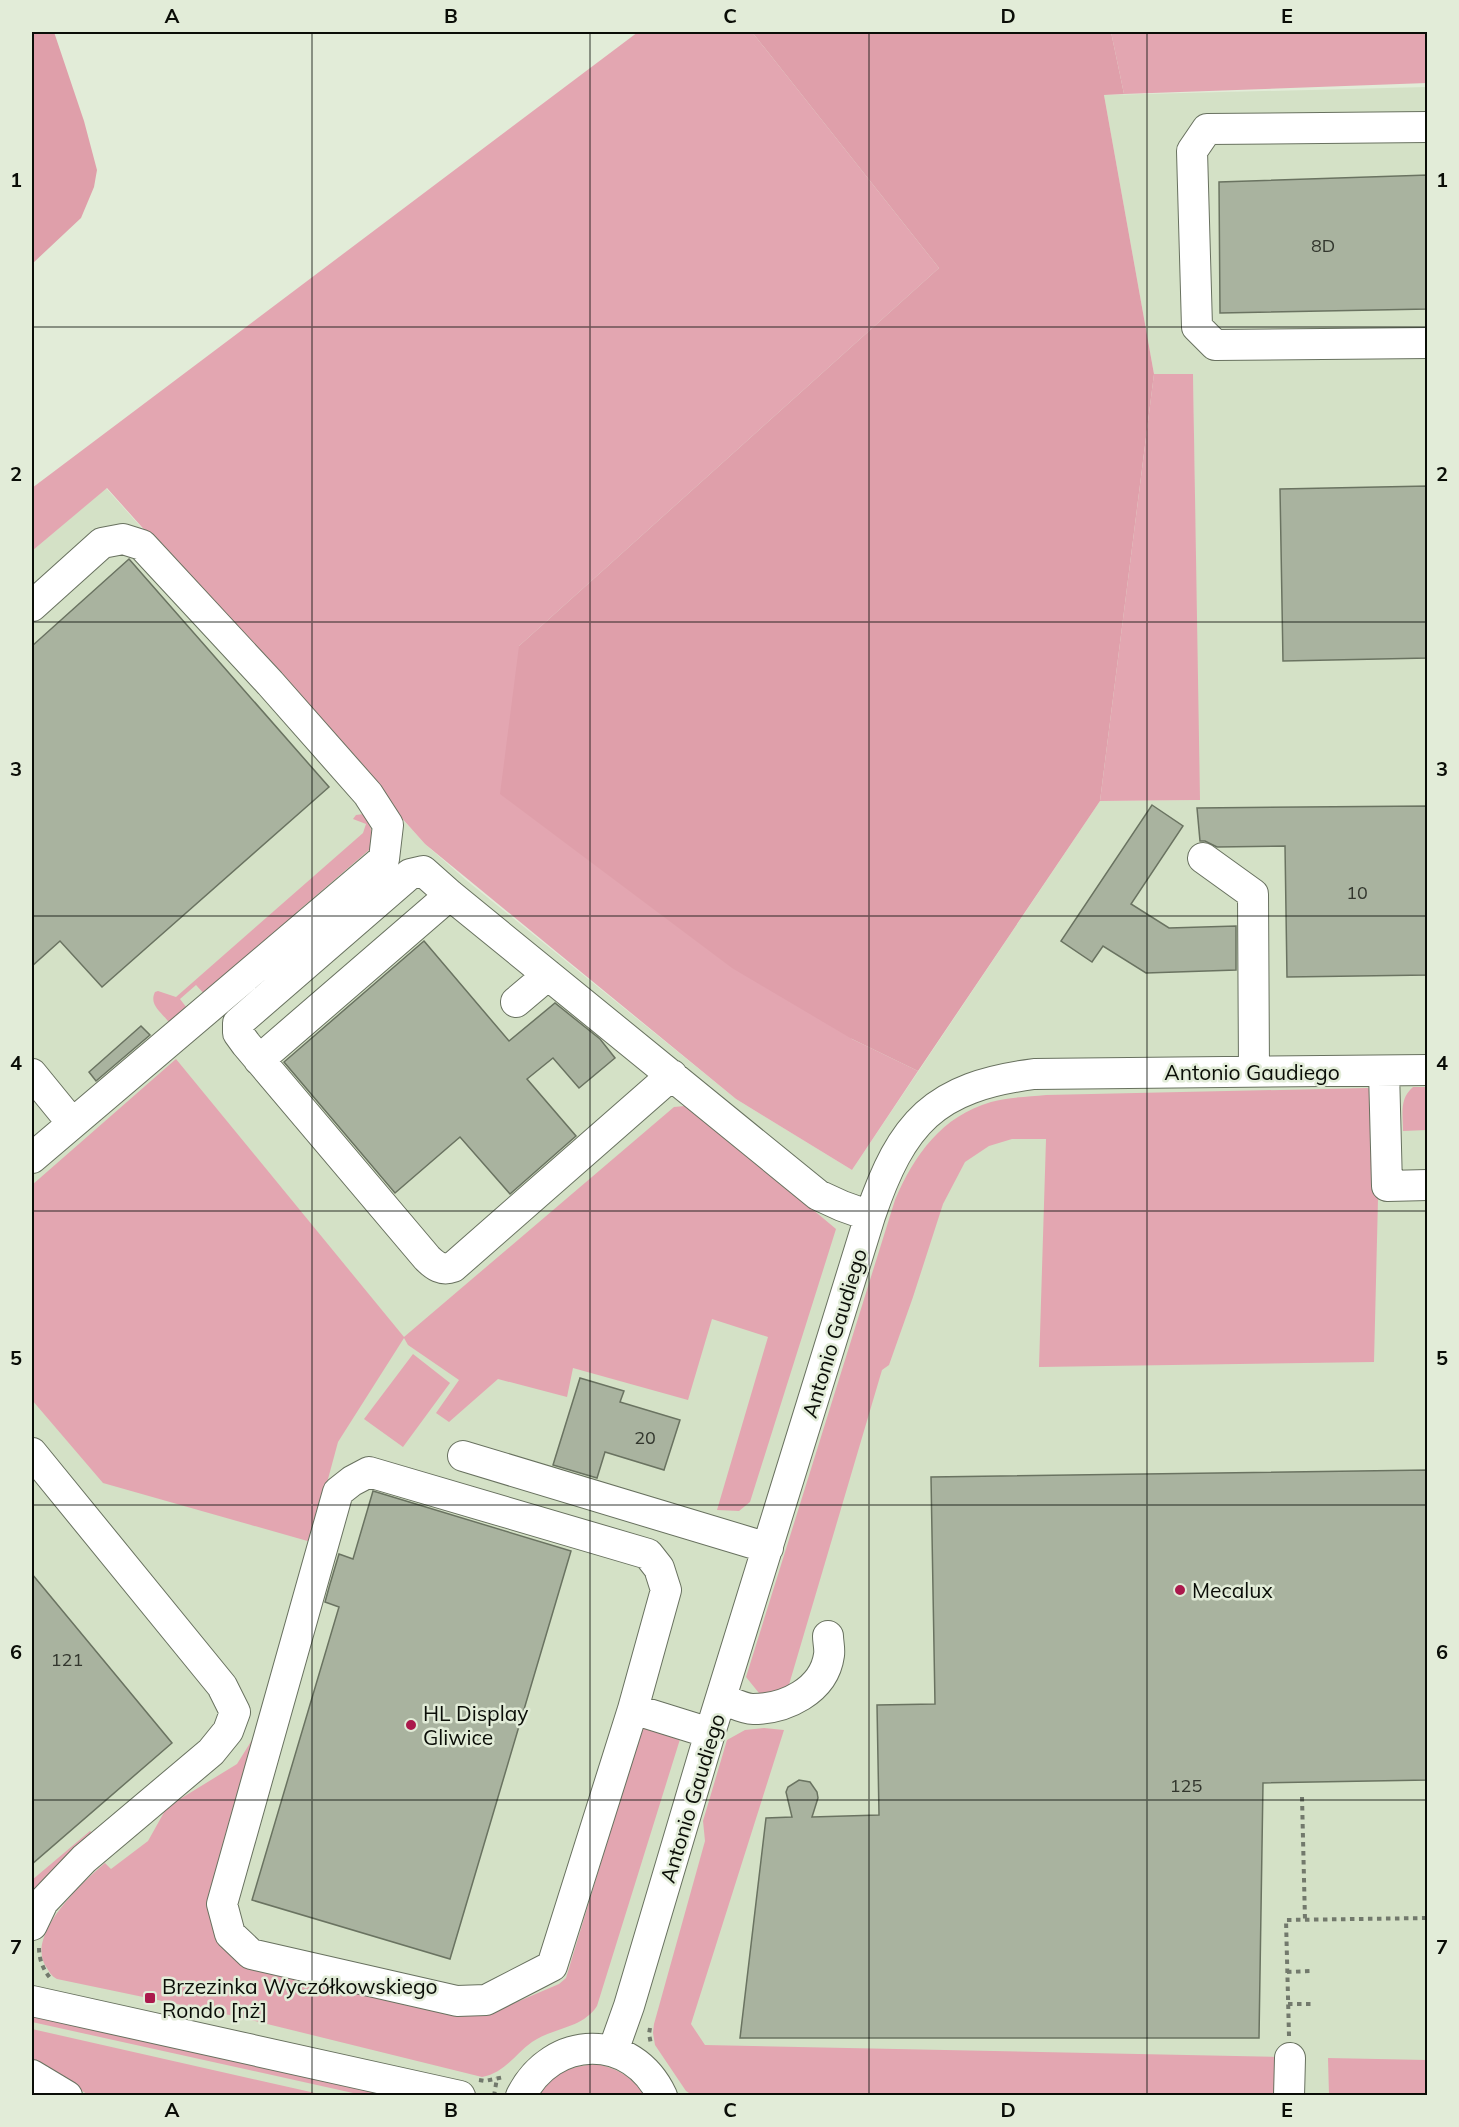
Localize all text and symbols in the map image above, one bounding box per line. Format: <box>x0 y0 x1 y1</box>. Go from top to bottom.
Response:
text: A <box>165 3 180 28</box>
text: B <box>444 3 458 28</box>
text: C <box>723 3 737 28</box>
text: D <box>1000 3 1016 28</box>
text: E <box>1281 3 1293 28</box>
text: 1 <box>10 167 22 192</box>
text: 1 <box>1436 167 1448 192</box>
house number: 8D <box>1311 234 1335 257</box>
text: 2 <box>10 461 22 486</box>
text: 2 <box>1436 461 1448 486</box>
text: 3 <box>10 756 22 781</box>
text: 3 <box>1436 756 1448 781</box>
house number: 10 <box>1346 881 1368 904</box>
text: 4 <box>10 1050 22 1075</box>
text: 4 <box>1436 1050 1448 1075</box>
street label: Antonio Gaudiego <box>1164 1059 1340 1085</box>
street label: Antonio Gaudiego <box>796 1245 872 1421</box>
text: 5 <box>10 1345 22 1370</box>
text: 5 <box>1436 1345 1448 1370</box>
house number: 20 <box>634 1426 656 1449</box>
place label: Mecalux <box>1192 1577 1273 1603</box>
marker: Mecalux <box>1173 1583 1187 1597</box>
text: 6 <box>10 1639 22 1664</box>
text: 6 <box>1436 1639 1448 1664</box>
house number: 121 <box>51 1648 83 1671</box>
place label: HL Display Gliwice <box>423 1700 528 1750</box>
street label: Antonio Gaudiego <box>654 1710 730 1886</box>
marker: HL Display Gliwice <box>404 1718 418 1732</box>
house number: 125 <box>1170 1774 1202 1797</box>
text: 7 <box>10 1934 22 1959</box>
text: 7 <box>1436 1934 1448 1959</box>
place label: Brzezinka Wyczółkowskiego Rondo [nż] <box>162 1973 438 2023</box>
marker: Brzezinka Wyczółkowskiego Rondo [nż] <box>143 1991 157 2005</box>
text: A <box>165 2097 180 2122</box>
text: B <box>444 2097 458 2122</box>
text: C <box>723 2097 737 2122</box>
text: D <box>1000 2097 1016 2122</box>
text: E <box>1281 2097 1293 2122</box>

